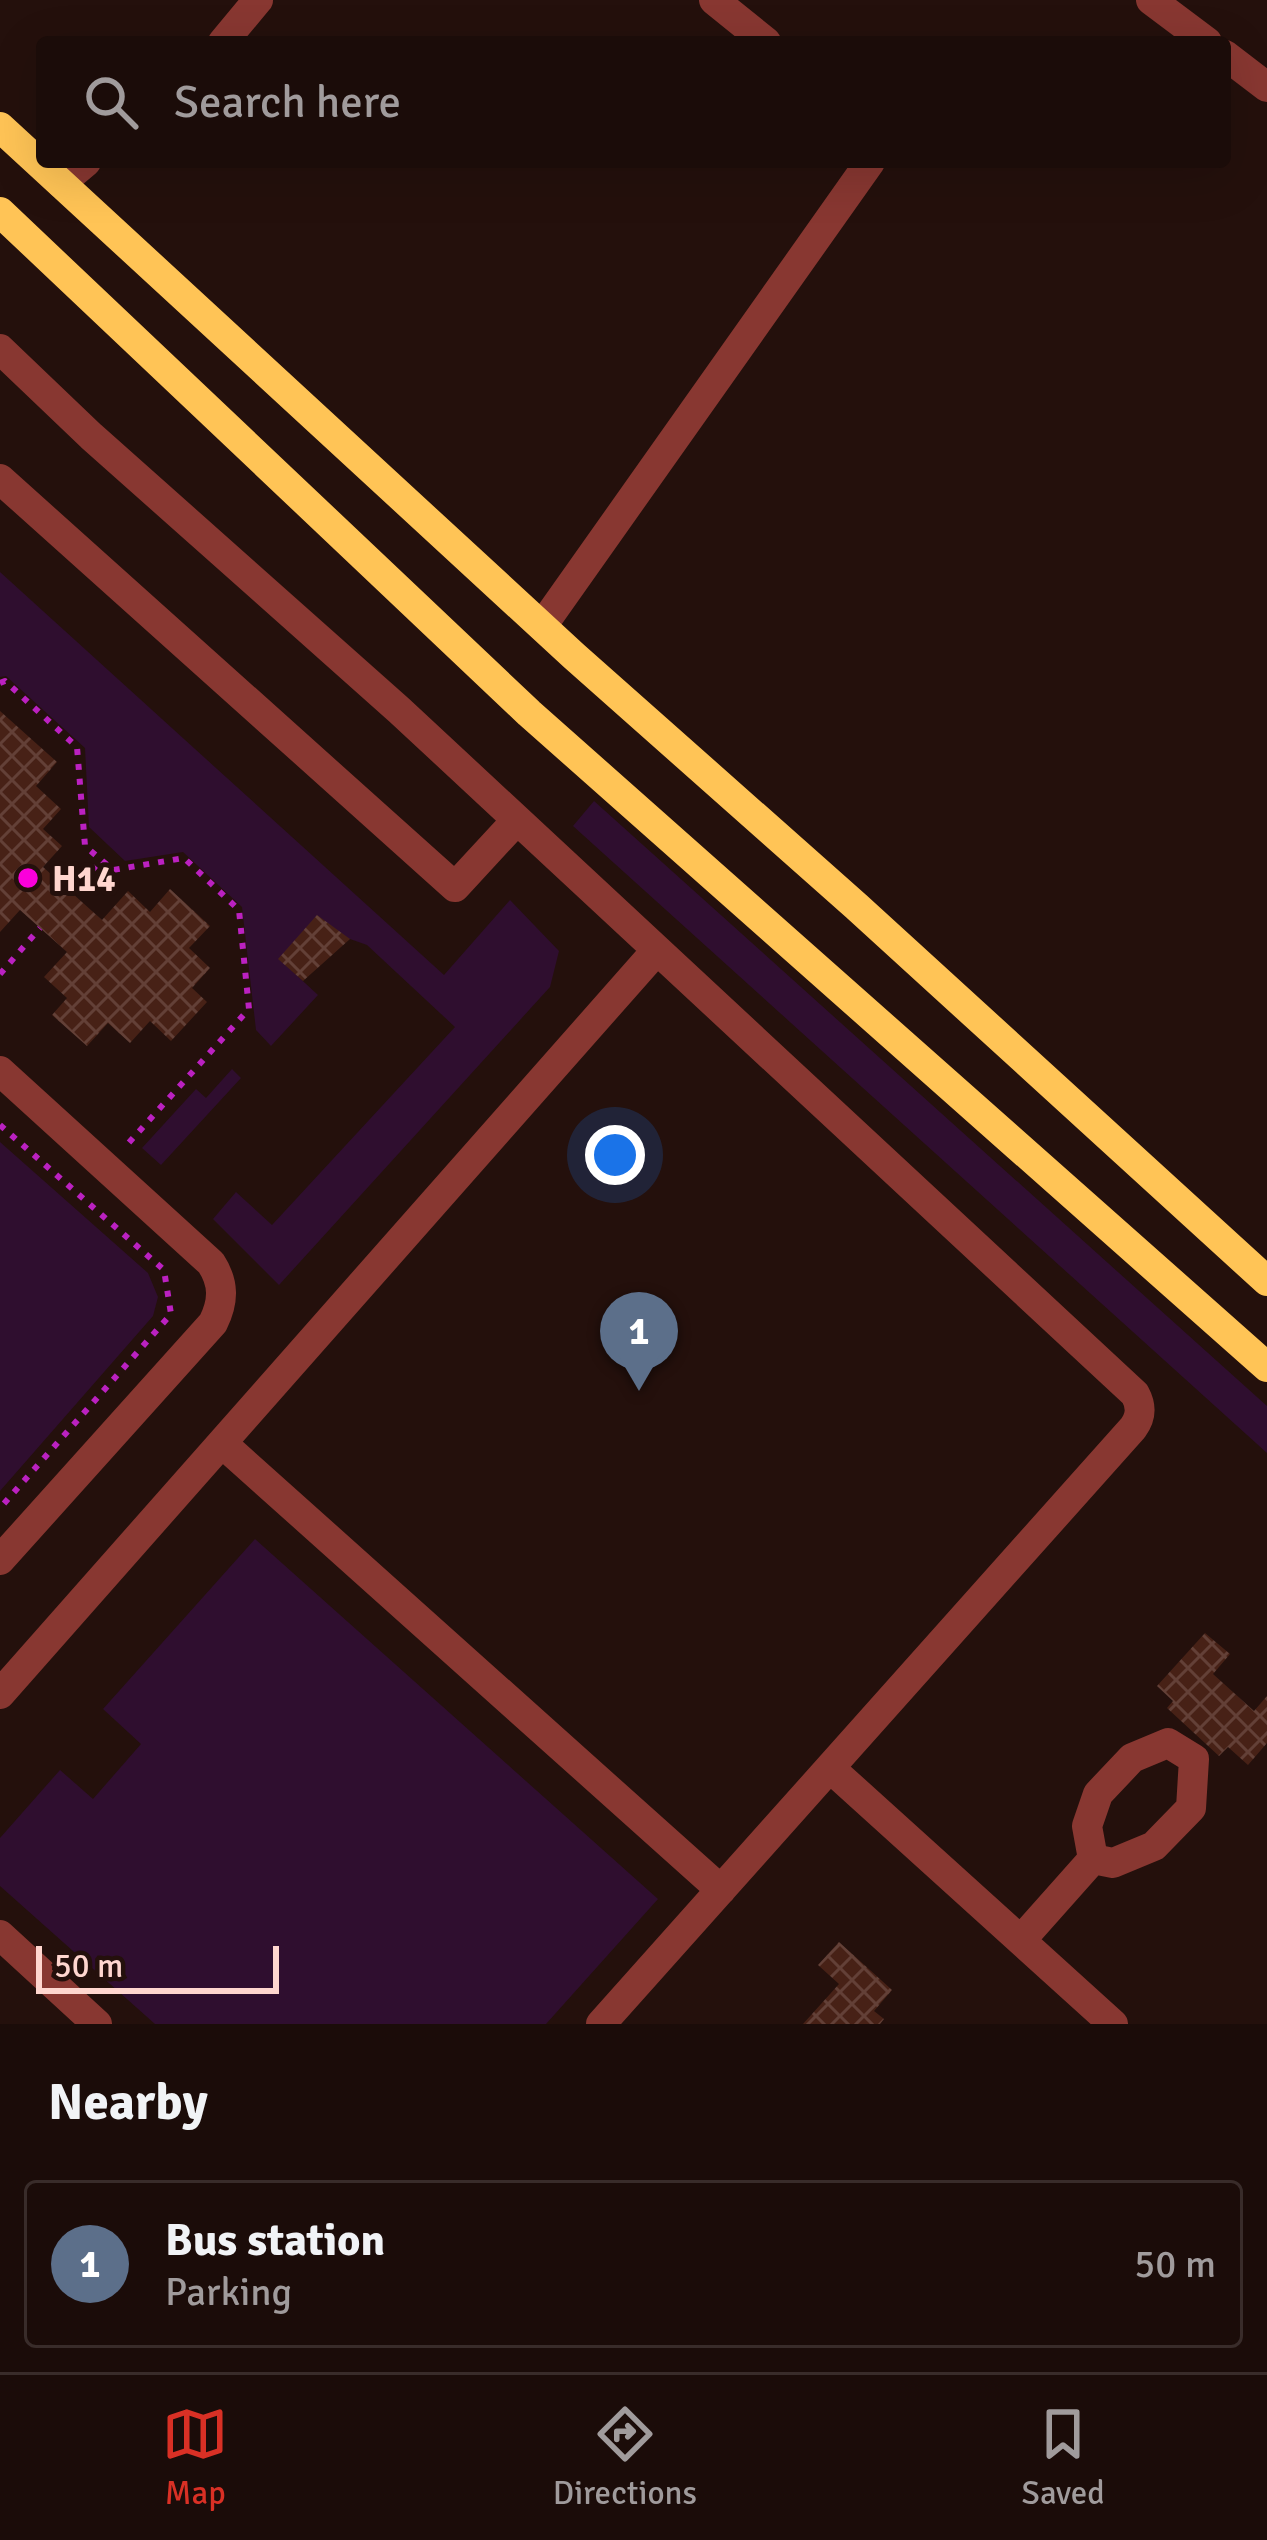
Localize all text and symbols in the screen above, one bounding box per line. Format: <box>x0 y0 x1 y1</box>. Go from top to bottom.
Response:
search box <box>36 36 1231 168</box>
icon: search <box>78 69 144 135</box>
text: Search here <box>174 75 401 130</box>
place label: H14 <box>52 857 116 902</box>
marker: H14 <box>15 865 41 891</box>
your location <box>585 1125 645 1185</box>
pin: 1 <box>600 1292 678 1391</box>
scale bar <box>36 1940 279 1993</box>
text: 50 m <box>54 1946 123 1987</box>
text: Nearby <box>48 2071 208 2134</box>
text: Bus station <box>165 2213 385 2268</box>
text: 1 <box>79 2240 101 2288</box>
text: 50 m <box>1134 2240 1216 2288</box>
text: Parking <box>165 2268 292 2316</box>
tab: Map <box>162 2401 228 2514</box>
tab: Directions <box>553 2401 697 2514</box>
tab: Saved <box>1022 2401 1105 2514</box>

